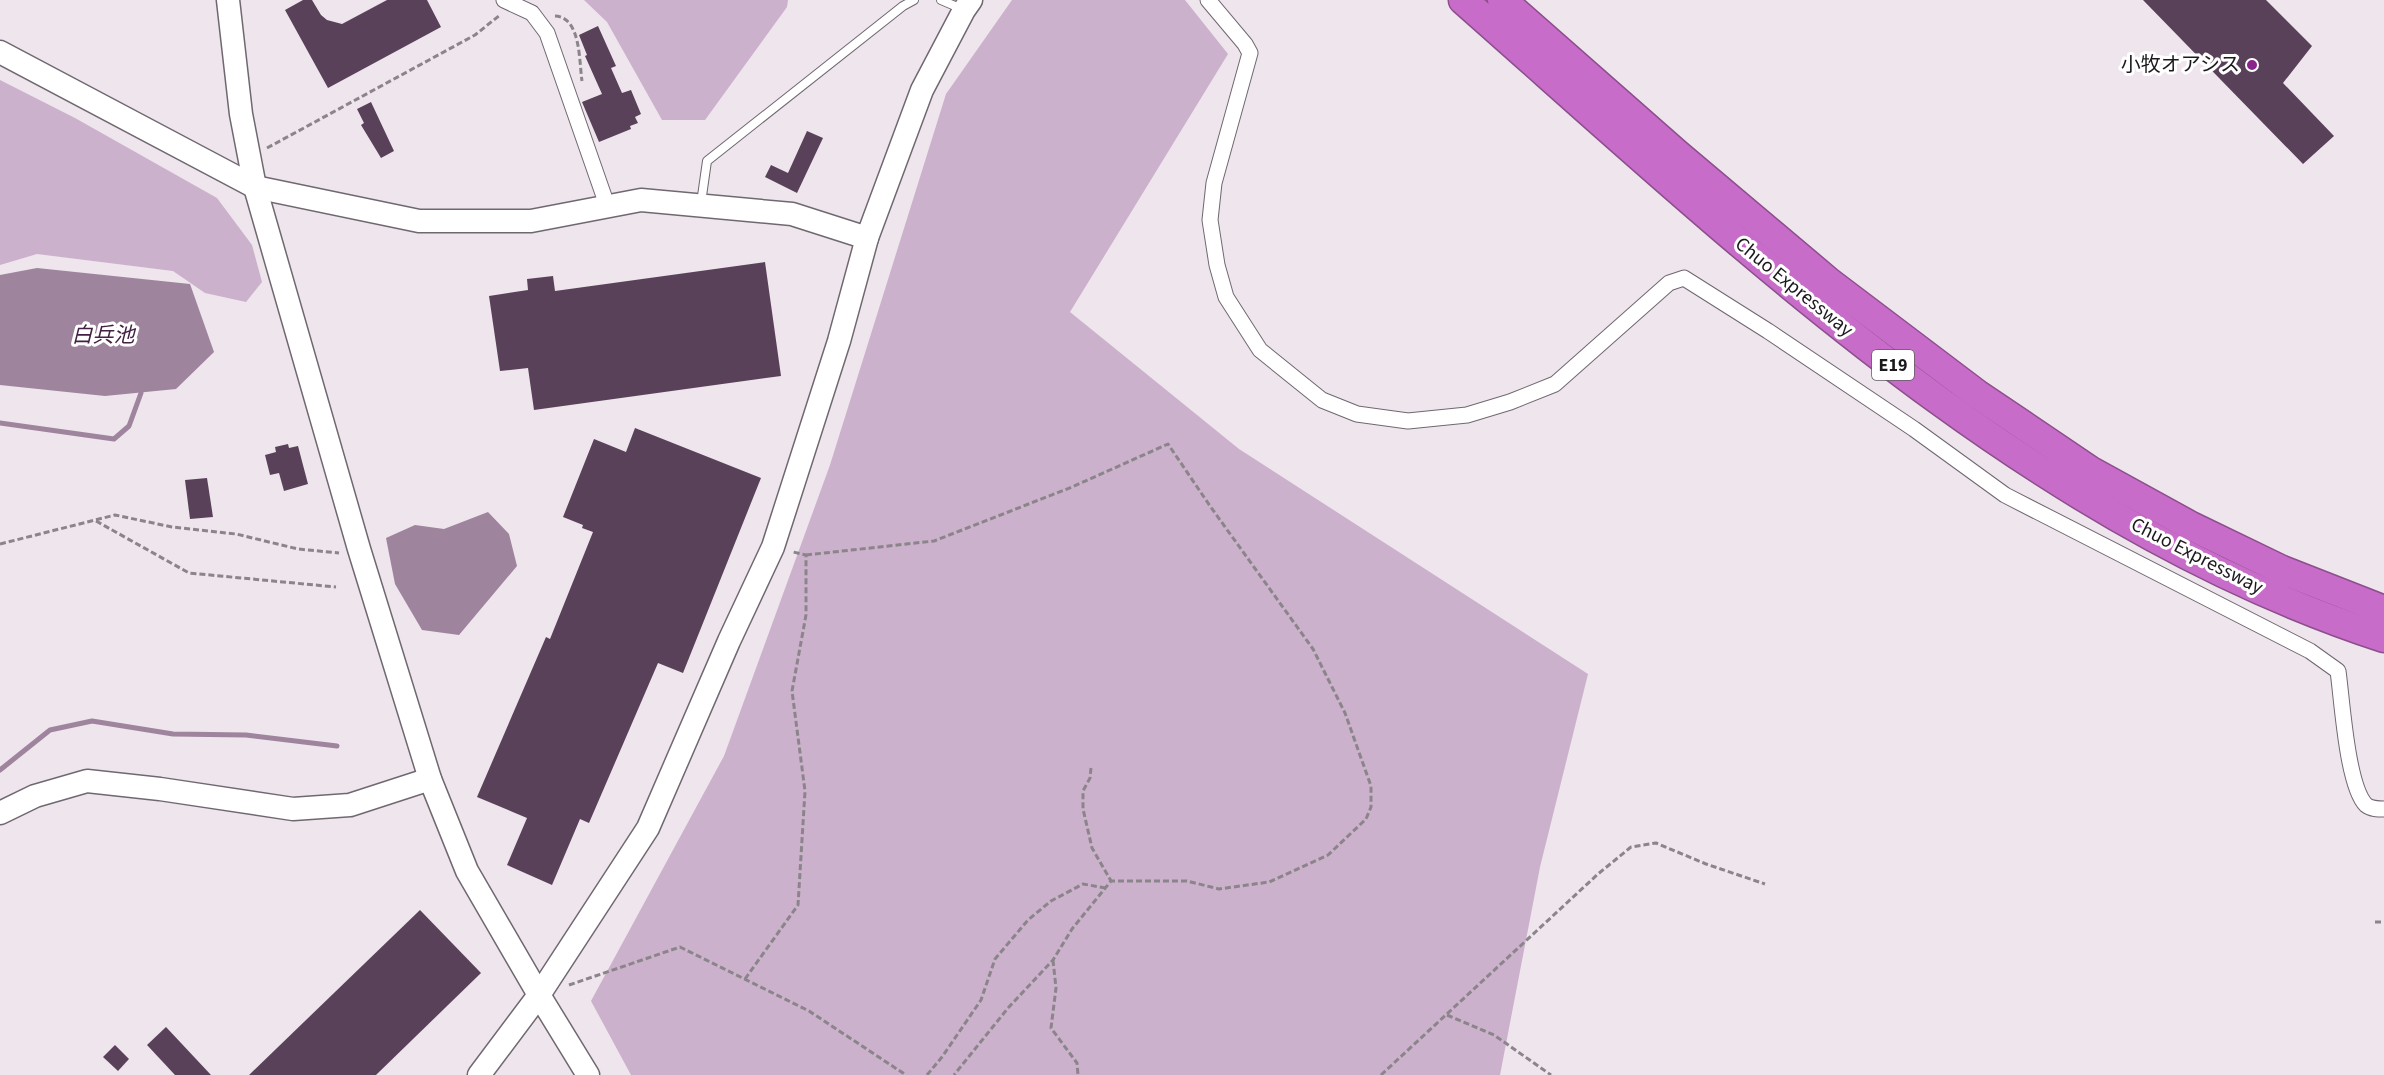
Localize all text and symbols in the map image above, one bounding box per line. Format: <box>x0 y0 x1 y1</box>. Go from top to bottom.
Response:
place label: 小牧オアシス <box>2121 51 2240 79</box>
marker: 小牧オアシス <box>2245 58 2259 72</box>
street label: Chuo Expressway <box>1729 230 1860 344</box>
water label: 白兵池 <box>72 320 136 350</box>
road number: E19 <box>1872 350 1914 380</box>
street label: Chuo Expressway <box>2126 511 2269 602</box>

